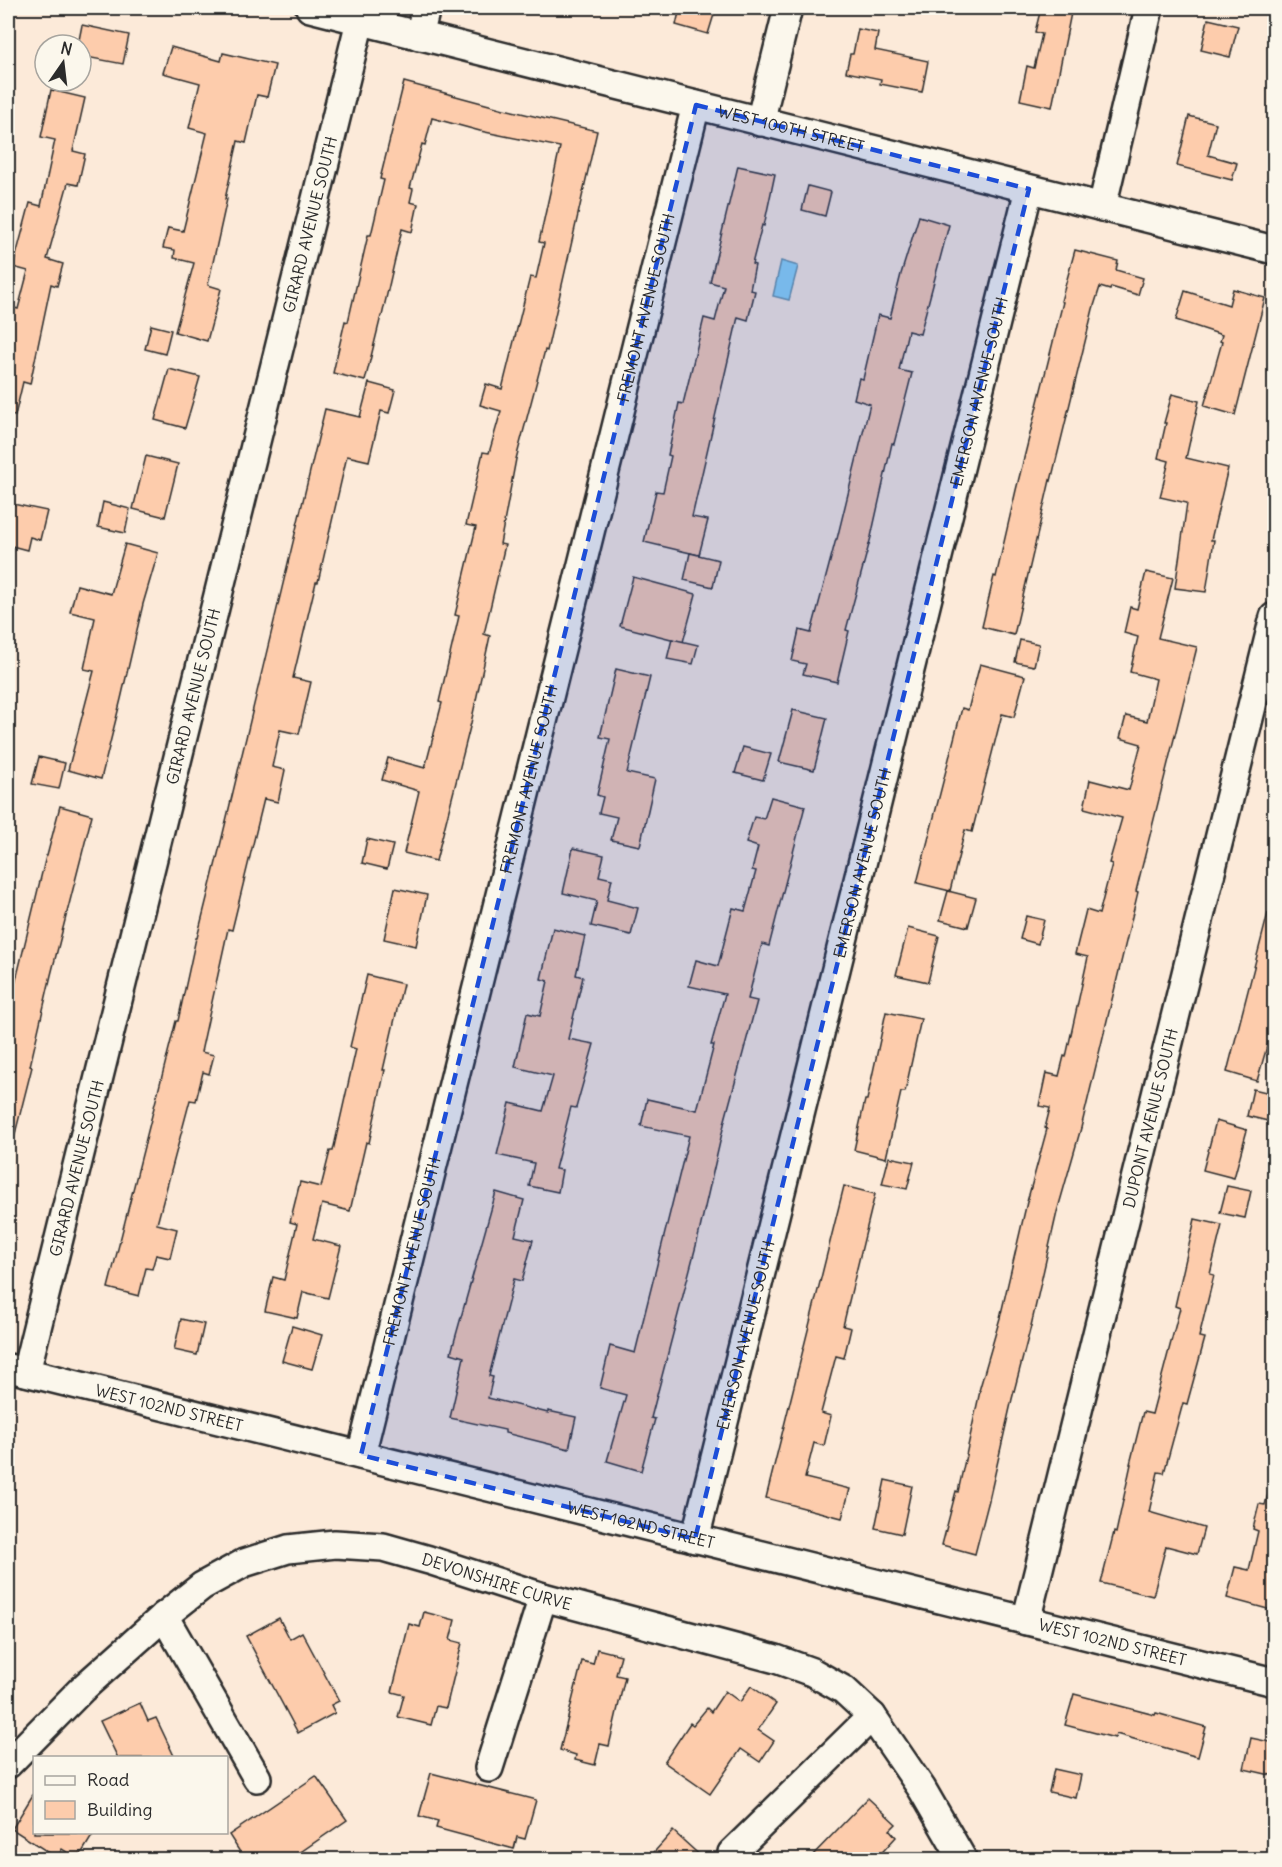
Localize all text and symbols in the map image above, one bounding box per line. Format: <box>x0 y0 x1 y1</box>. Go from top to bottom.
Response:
north arrow <box>33 33 93 93</box>
text: N <box>59 37 74 59</box>
street label: WEST 100TH STREET <box>716 101 866 157</box>
street label: GIRARD AVENUE SOUTH <box>278 134 341 315</box>
street label: FREMONT AVENUE SOUTH <box>613 211 679 404</box>
street label: EMERSON AVENUE SOUTH <box>946 295 1012 489</box>
street label: GIRARD AVENUE SOUTH <box>162 606 224 787</box>
street label: FREMONT AVENUE SOUTH <box>496 683 562 876</box>
street label: EMERSON AVENUE SOUTH <box>829 766 895 960</box>
street label: DUPONT AVENUE SOUTH <box>1118 1026 1182 1210</box>
street label: GIRARD AVENUE SOUTH <box>45 1078 108 1258</box>
street label: FREMONT AVENUE SOUTH <box>379 1155 445 1348</box>
street label: EMERSON AVENUE SOUTH <box>712 1238 779 1432</box>
street label: WEST 102ND STREET <box>93 1380 245 1436</box>
street label: WEST 102ND STREET <box>565 1497 717 1553</box>
street label: DEVONSHIRE CURVE <box>420 1549 574 1614</box>
street label: WEST 102ND STREET <box>1037 1614 1188 1670</box>
legend <box>33 1756 228 1834</box>
text: Road <box>87 1768 130 1791</box>
text: Building <box>87 1798 152 1821</box>

